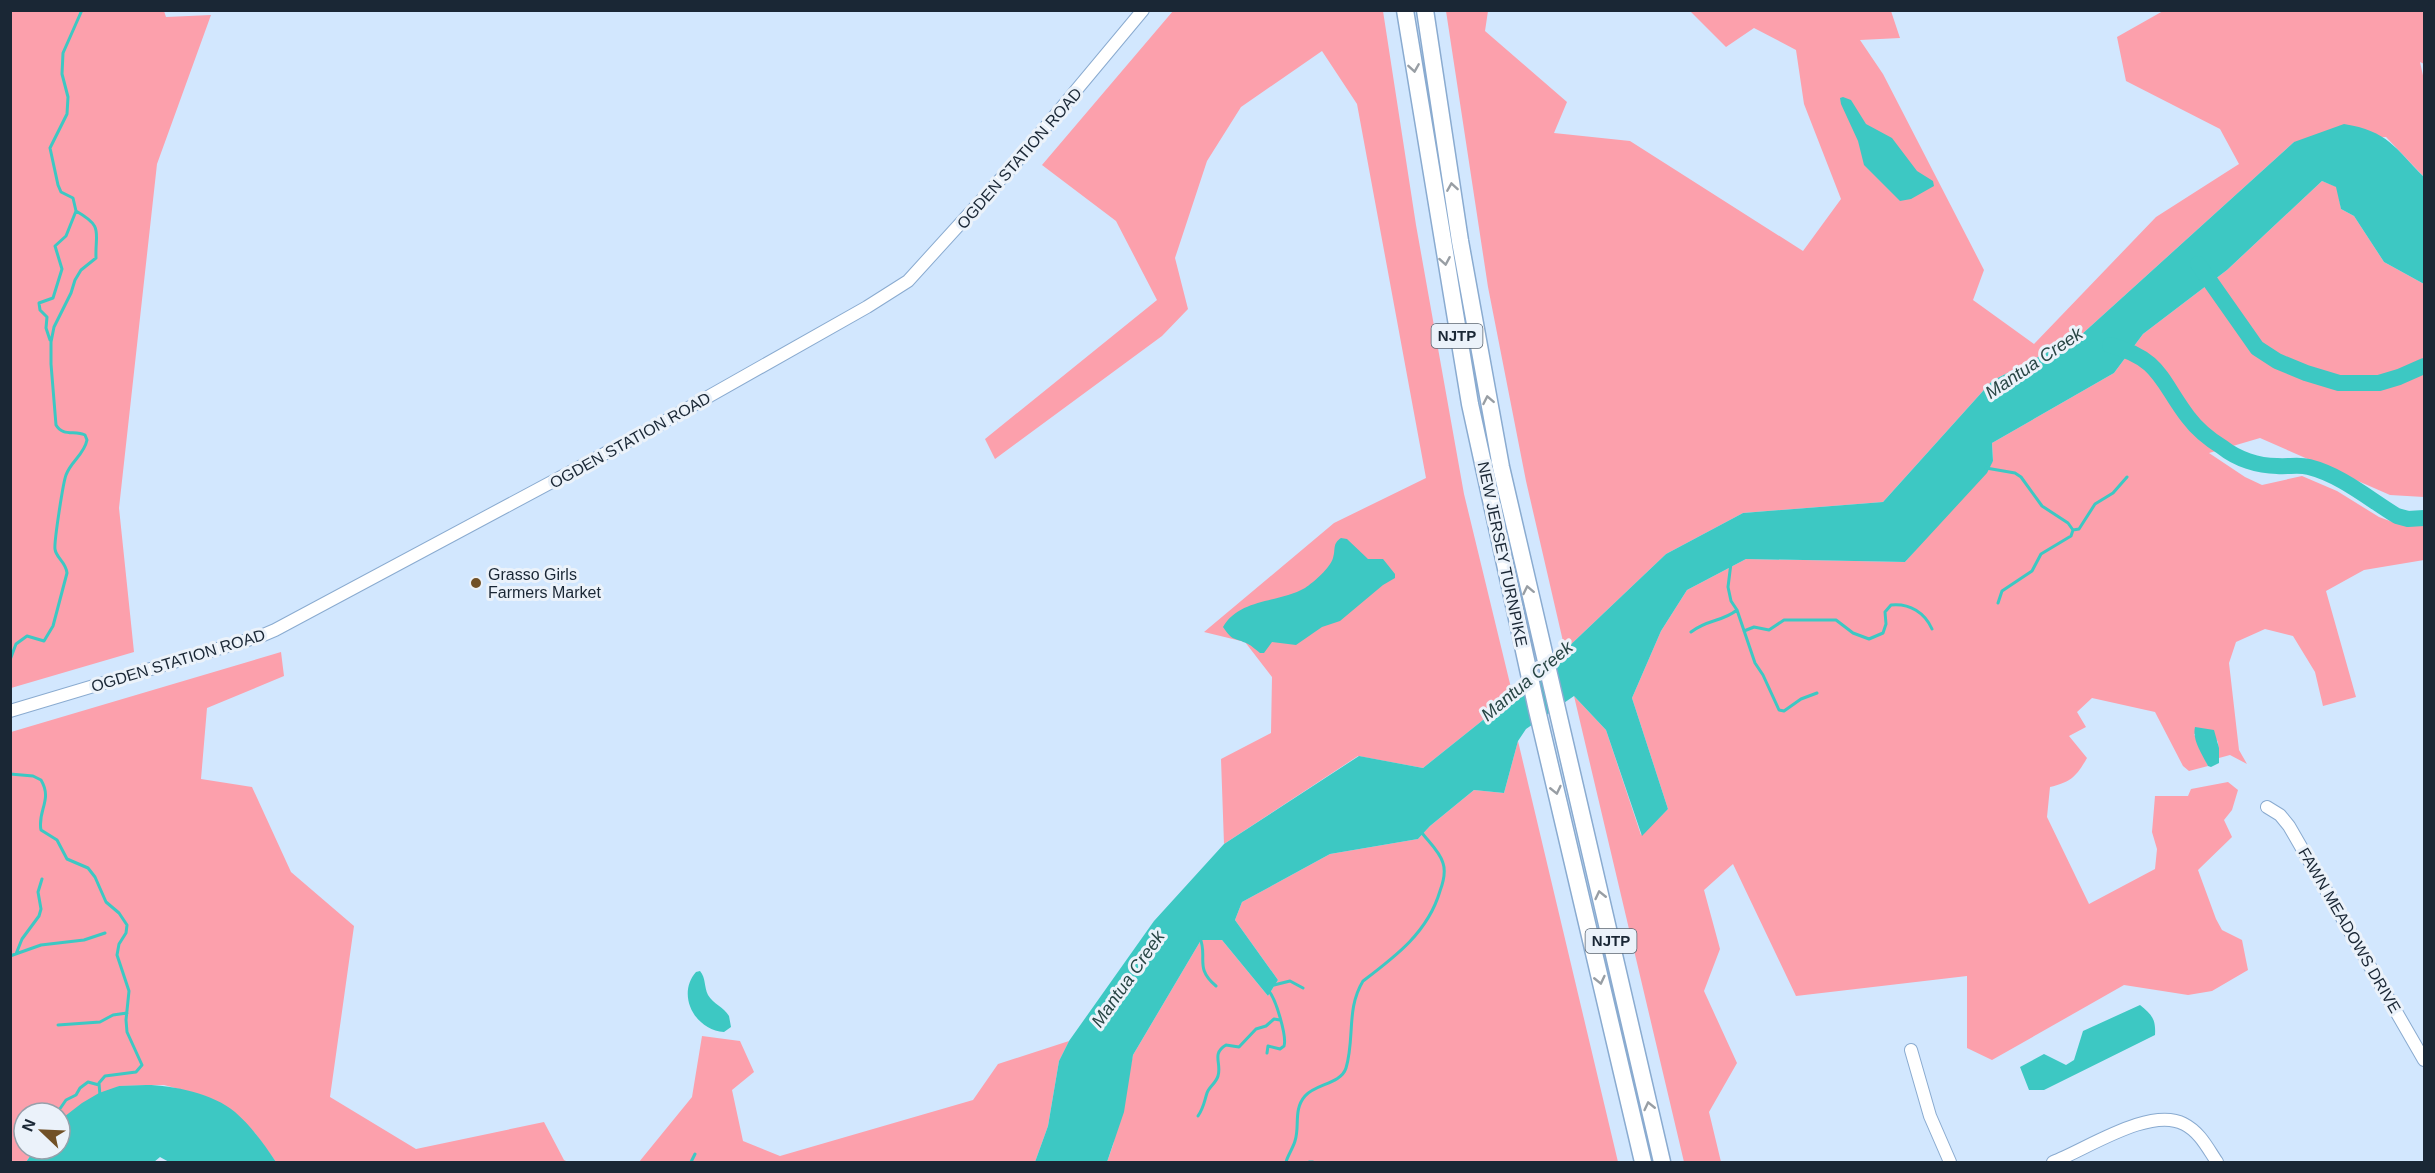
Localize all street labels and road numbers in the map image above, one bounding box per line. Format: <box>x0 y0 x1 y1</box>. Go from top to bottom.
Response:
street label: OGDEN STATION ROAD <box>954 85 1085 232</box>
road number: NJTP <box>1432 324 1482 348</box>
street label: OGDEN STATION ROAD <box>547 389 713 492</box>
street label: NEW JERSEY TURNPIKE <box>1475 460 1530 648</box>
street label: OGDEN STATION ROAD <box>89 626 267 695</box>
street label: FAWN MEADOWS DRIVE <box>2295 845 2404 1016</box>
road number: NJTP <box>1586 929 1636 953</box>

